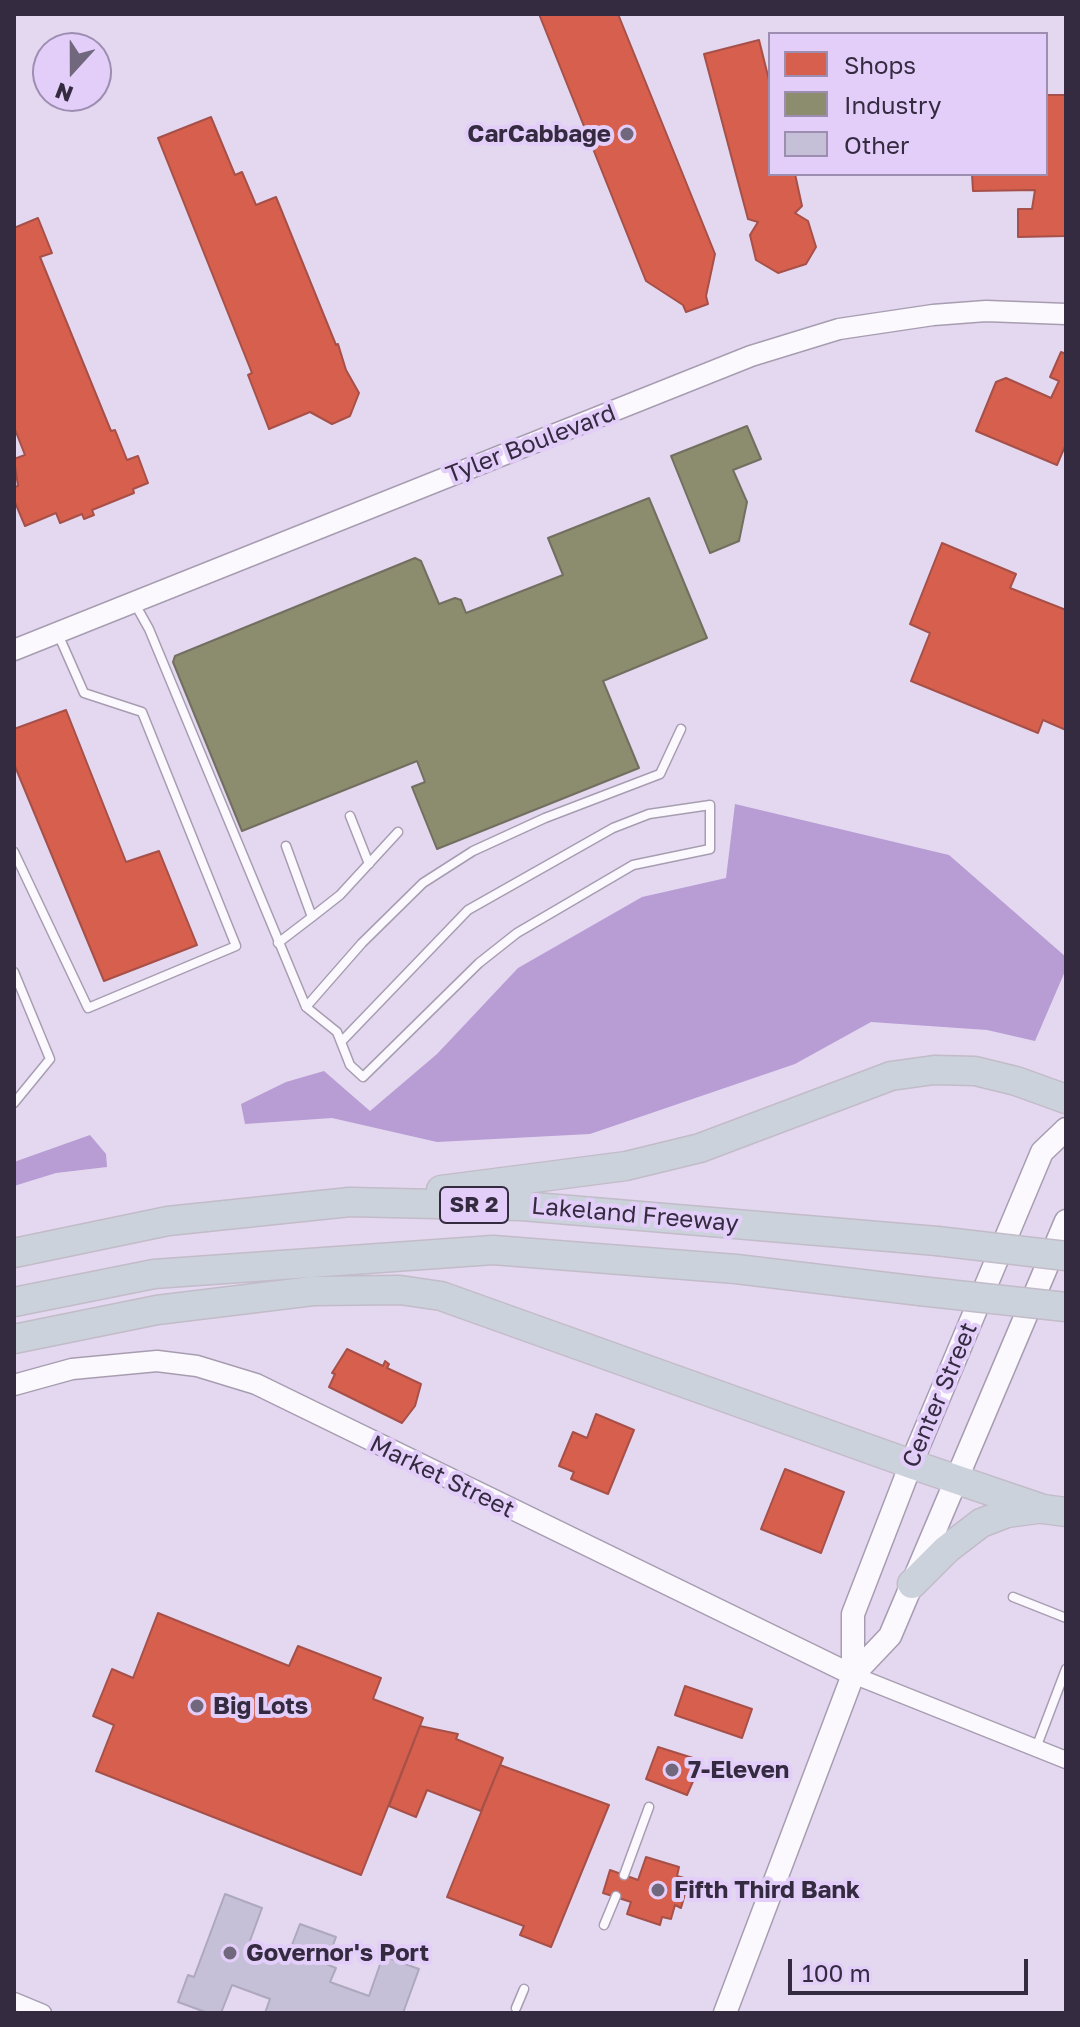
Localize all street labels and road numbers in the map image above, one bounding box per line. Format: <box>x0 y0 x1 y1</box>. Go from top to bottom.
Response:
street label: Tyler Boulevard <box>442 398 620 490</box>
road number: SR 2 <box>440 1187 508 1223</box>
street label: Lakeland Freeway <box>530 1192 740 1238</box>
street label: Center Street <box>897 1318 983 1472</box>
street label: Market Street <box>365 1430 519 1524</box>

